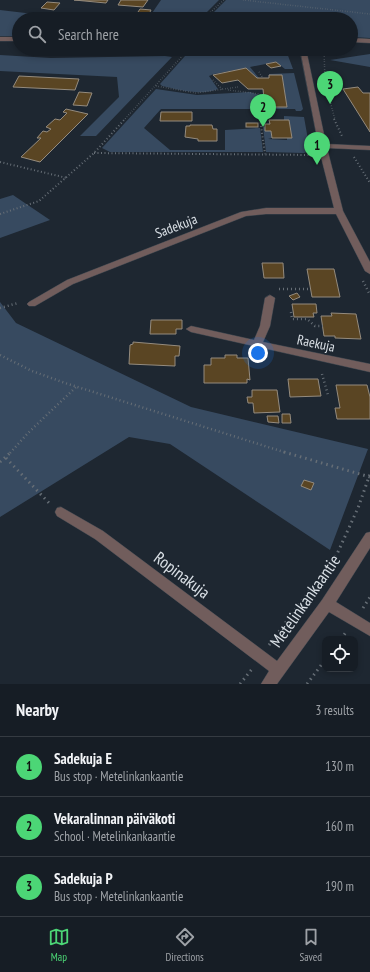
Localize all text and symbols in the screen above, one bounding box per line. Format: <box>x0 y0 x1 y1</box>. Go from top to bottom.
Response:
search box <box>12 12 358 56</box>
icon: search <box>26 23 48 45</box>
text: Search here <box>58 25 119 44</box>
pin: 3 <box>317 71 343 104</box>
pin: 2 <box>250 94 276 127</box>
pin: 1 <box>304 132 330 165</box>
street label: Sadekuja <box>152 210 200 242</box>
street label: Raekuja <box>295 330 337 356</box>
your location <box>248 343 268 363</box>
street label: Ropinakuja <box>150 547 214 603</box>
street label: Metelinkankaantie <box>265 550 345 652</box>
map controls <box>322 636 358 672</box>
button: locate <box>322 636 358 672</box>
text: Nearby <box>16 699 59 721</box>
text: 3 results <box>315 702 354 719</box>
text: Sadekuja E <box>54 749 112 768</box>
text: 1 <box>26 758 32 775</box>
text: 130 m <box>325 758 354 775</box>
text: Bus stop · Metelinkankaantie <box>54 768 183 785</box>
text: Vekaralinnan päiväkoti <box>54 809 175 828</box>
text: 2 <box>26 818 32 835</box>
text: 160 m <box>325 818 354 835</box>
text: School · Metelinkankaantie <box>54 828 175 845</box>
text: Sadekuja P <box>54 869 113 888</box>
text: 3 <box>26 878 32 895</box>
text: 190 m <box>325 878 354 895</box>
text: Bus stop · Metelinkankaantie <box>54 888 183 905</box>
tab: Map <box>48 926 70 964</box>
tab: Directions <box>166 926 204 964</box>
tab: Saved <box>299 926 322 964</box>

